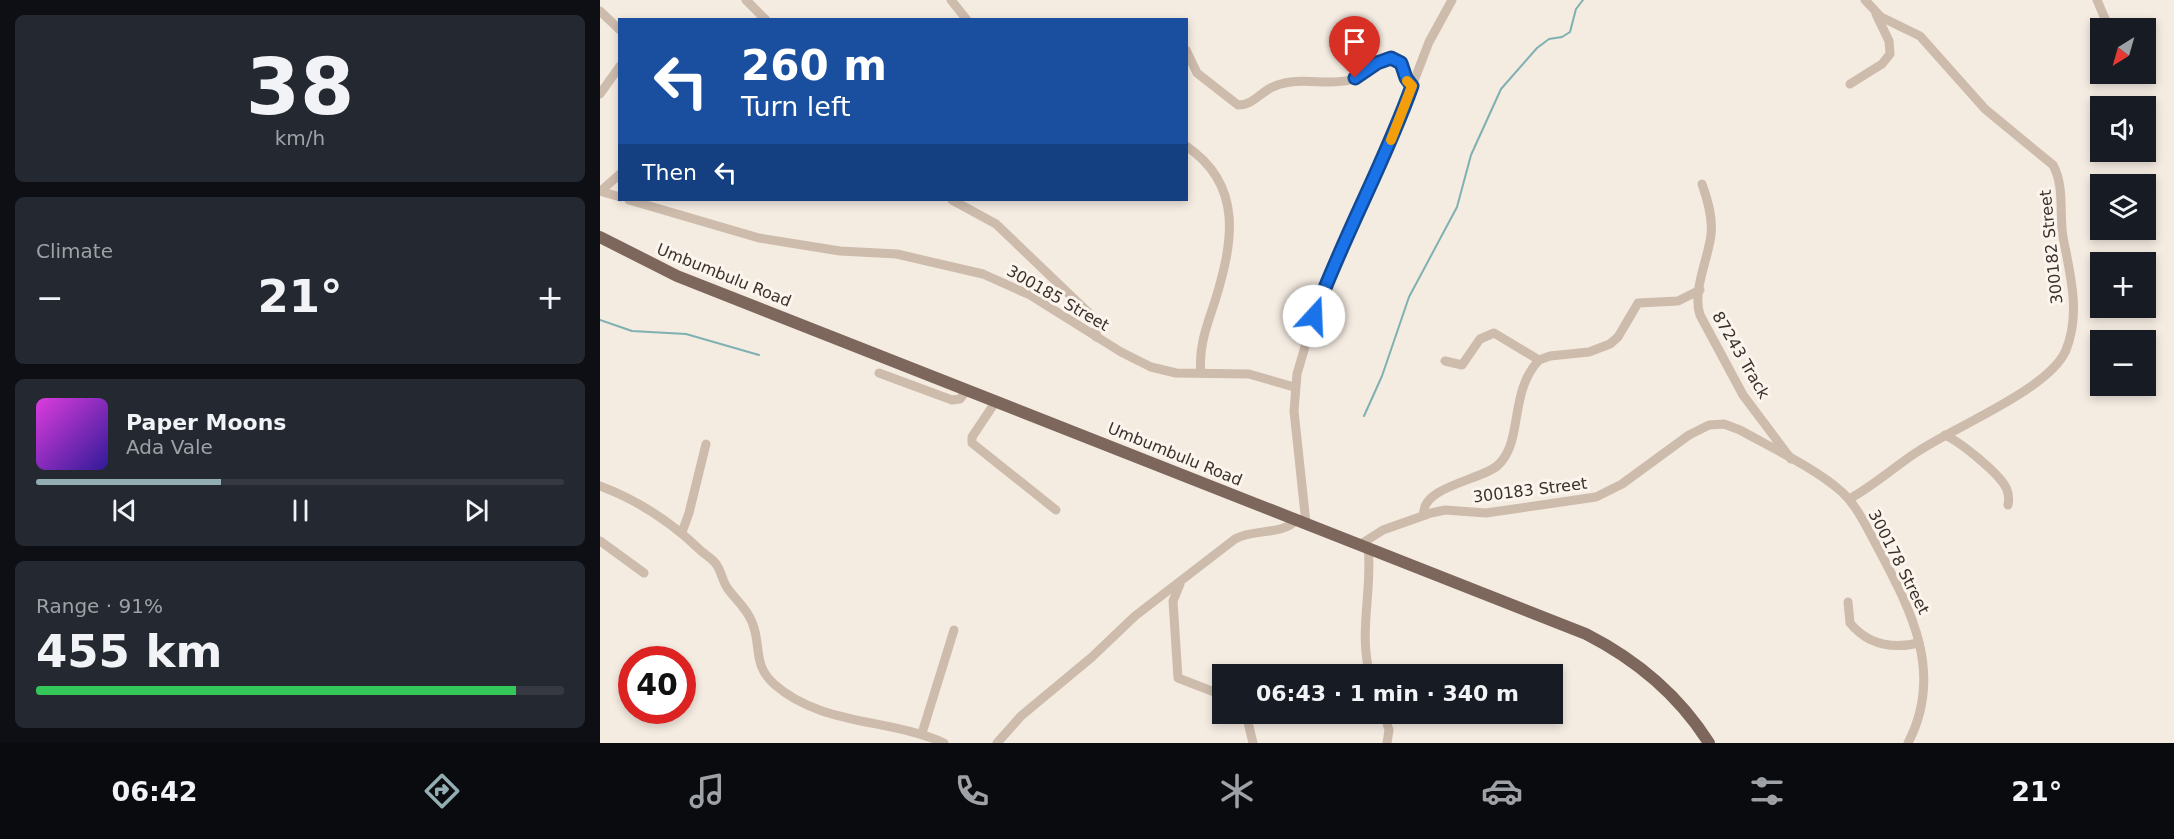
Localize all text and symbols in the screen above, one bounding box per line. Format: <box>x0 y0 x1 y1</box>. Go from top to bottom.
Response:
pin <box>1329 16 1380 78</box>
north arrow <box>2090 18 2156 84</box>
map controls <box>2090 18 2156 396</box>
icon: arrive <box>1338 25 1371 58</box>
text: 260 m <box>741 41 887 90</box>
text: 38 <box>246 42 354 132</box>
icon: left <box>642 42 720 120</box>
text: Turn left <box>741 91 851 122</box>
button: sound <box>2090 96 2156 162</box>
text: km/h <box>275 126 325 150</box>
icon: left <box>709 156 742 189</box>
text: Then <box>642 160 697 185</box>
button: layers <box>2090 174 2156 240</box>
street label: 300182 Street <box>2036 189 2066 305</box>
text: Climate <box>36 239 113 263</box>
street label: Umbumbulu Road <box>654 239 794 311</box>
button: + <box>2090 252 2156 318</box>
street label: 300185 Street <box>1004 261 1112 335</box>
text: 21° <box>257 270 343 323</box>
text: − <box>36 278 64 317</box>
text: + <box>536 278 564 317</box>
position arrow <box>1282 284 1346 348</box>
street label: 87243 Track <box>1708 308 1774 403</box>
button: − <box>2090 330 2156 396</box>
text: Paper Moons <box>126 410 286 435</box>
street label: Umbumbulu Road <box>1105 418 1245 490</box>
text: Ada Vale <box>126 435 213 459</box>
street label: 300183 Street <box>1472 474 1588 506</box>
icon: previous <box>108 494 141 527</box>
icon: pause <box>284 494 317 527</box>
icon: next <box>460 494 493 527</box>
street label: 300178 Street <box>1864 507 1934 617</box>
text: Range · 91% <box>36 594 163 618</box>
text: 455 km <box>36 625 222 678</box>
speed limit sign: 40 <box>618 646 696 724</box>
text: 06:43 · 1 min · 340 m <box>1256 681 1519 706</box>
icon: directions <box>421 770 463 812</box>
icon: music <box>686 770 728 812</box>
icon: phone <box>951 770 993 812</box>
icon: climate <box>1216 770 1258 812</box>
icon: car <box>1481 770 1523 812</box>
icon: filters <box>1746 770 1788 812</box>
text: 06:42 <box>112 776 198 807</box>
text: 21° <box>2011 776 2062 807</box>

